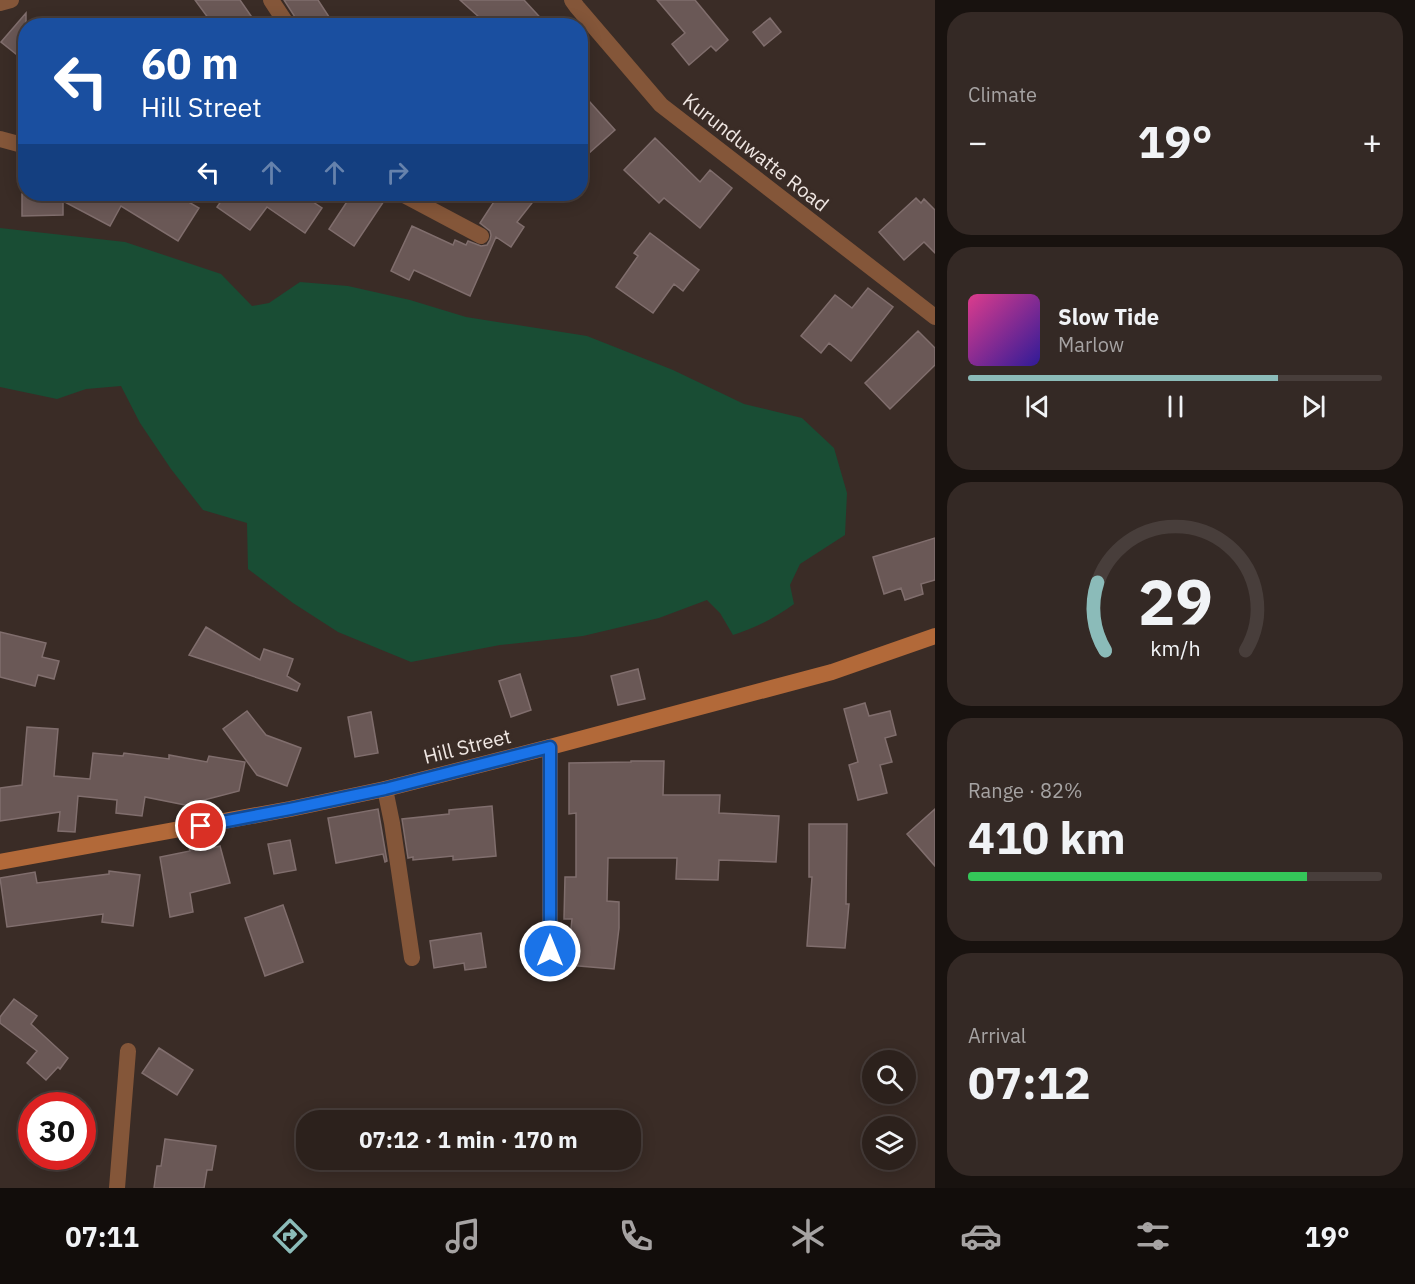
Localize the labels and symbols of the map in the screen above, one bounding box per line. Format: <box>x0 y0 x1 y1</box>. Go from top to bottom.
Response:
street label: Kurunduwatte Road <box>677 87 835 217</box>
street label: Hill Street <box>420 722 514 770</box>
pin <box>175 800 226 851</box>
position arrow <box>518 919 582 983</box>
speed limit sign: 30 <box>18 1092 96 1170</box>

